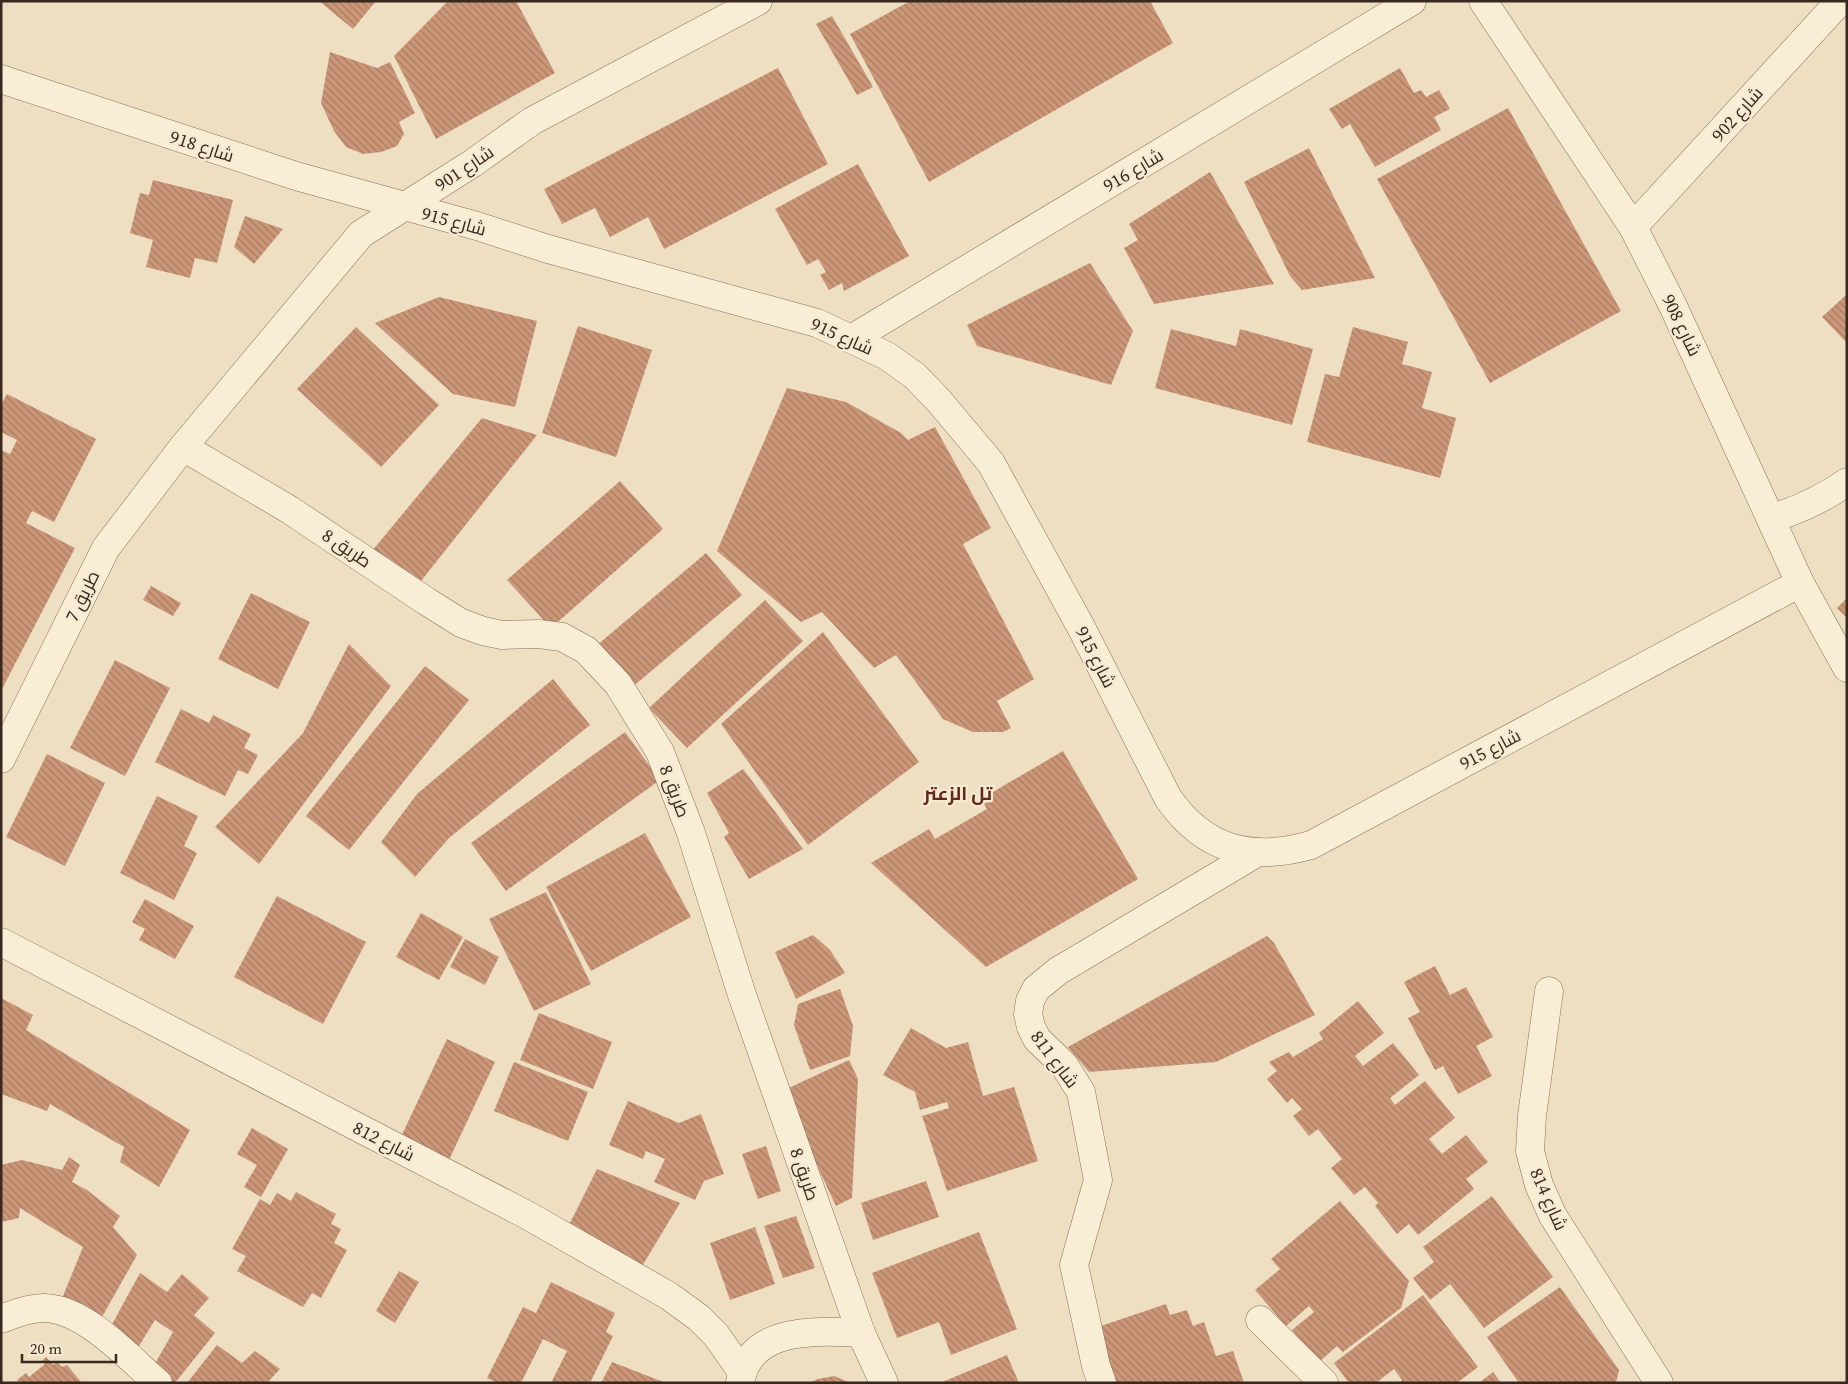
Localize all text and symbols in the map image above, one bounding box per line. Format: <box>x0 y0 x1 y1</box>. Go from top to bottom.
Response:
street label: شارع 902 <box>1706 81 1768 147</box>
street label: شارع 918 <box>167 124 237 168</box>
street label: شارع 901 <box>430 139 498 197</box>
street label: شارع 916 <box>1098 142 1168 198</box>
street label: شارع 915 <box>419 200 489 242</box>
street label: شارع 908 <box>1656 290 1708 360</box>
street label: شارع 915 <box>807 311 877 361</box>
street label: طريق 8 <box>317 522 377 574</box>
street label: 7 طريق <box>59 566 105 626</box>
street label: شارع 915 <box>1070 622 1122 692</box>
street label: شارع 915 <box>1455 722 1525 776</box>
street label: طريق 8 <box>654 761 696 821</box>
district label: تل الزعتر <box>923 780 993 806</box>
street label: شارع 811 <box>1025 1025 1085 1093</box>
street label: شارع 812 <box>349 1115 419 1167</box>
street label: طريق 8 <box>784 1144 826 1204</box>
street label: شارع 814 <box>1524 1164 1574 1234</box>
scale bar <box>22 1332 116 1364</box>
text: 20 m <box>30 1338 62 1359</box>

